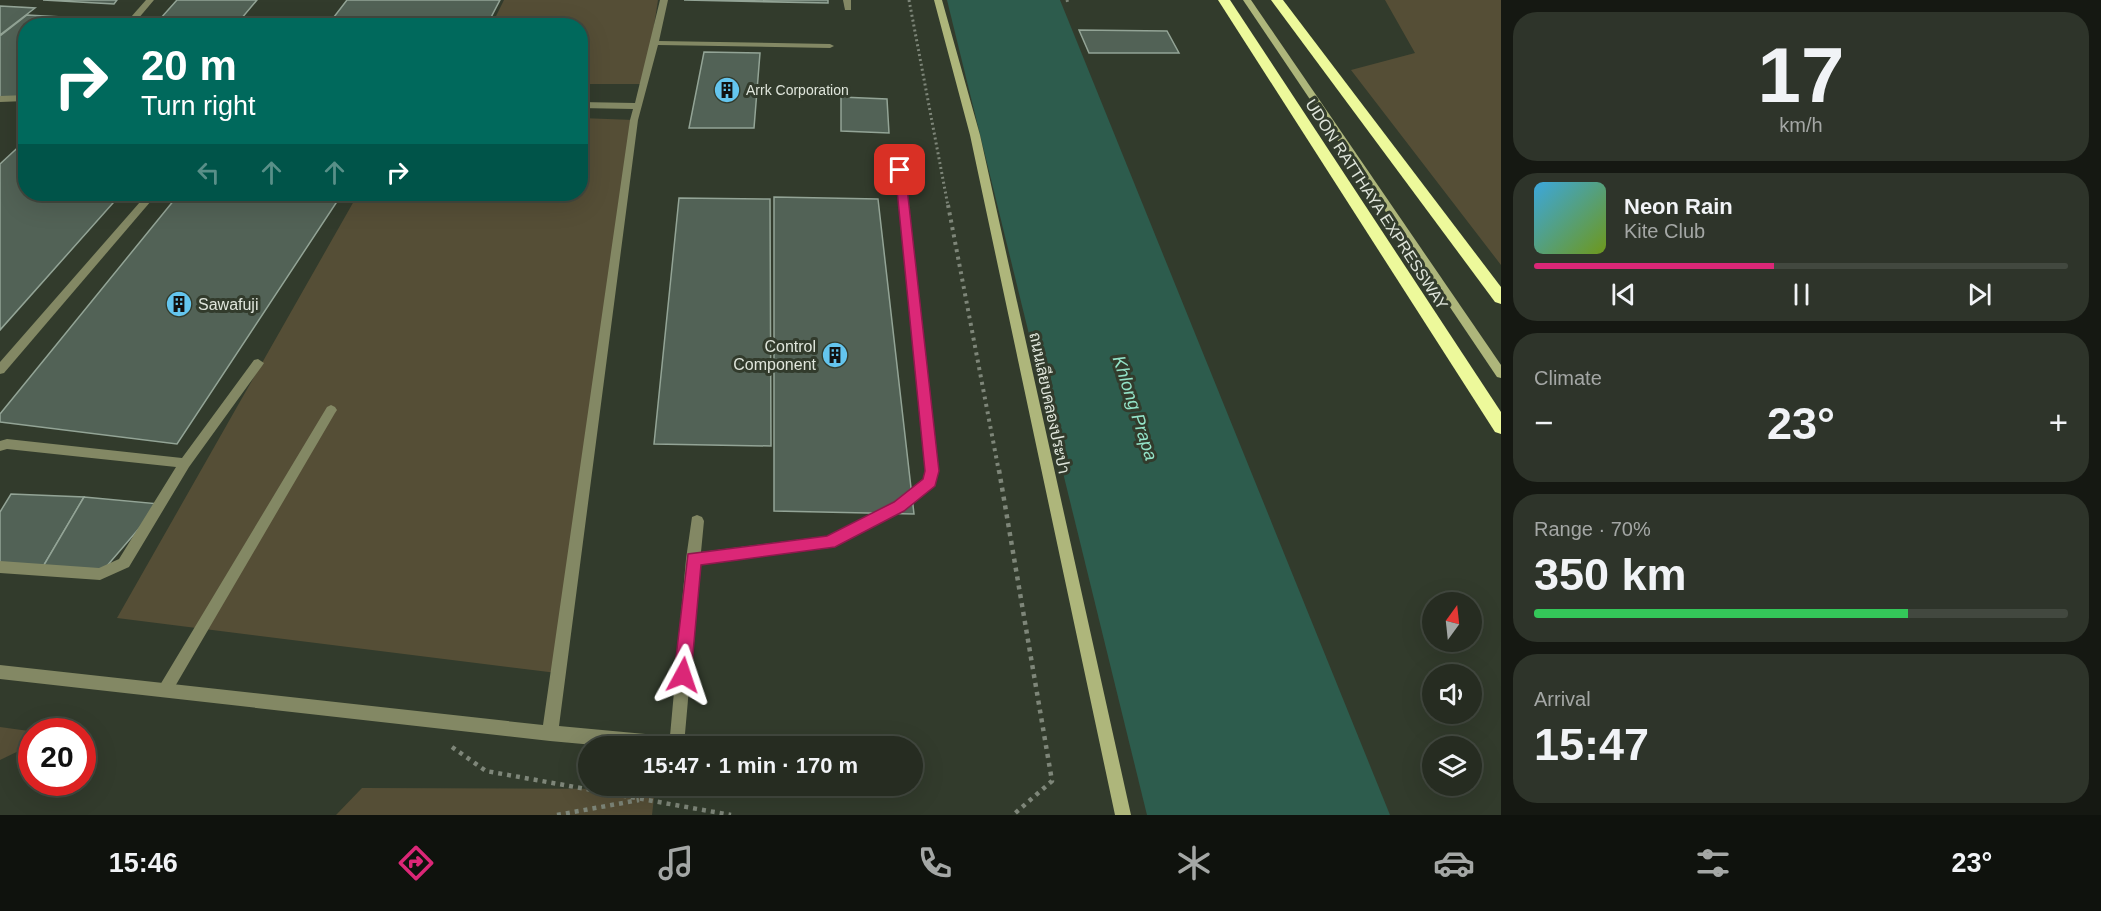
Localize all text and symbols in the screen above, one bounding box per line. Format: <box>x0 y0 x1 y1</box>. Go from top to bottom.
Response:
text: 17 <box>1758 31 1844 119</box>
icon: right <box>42 42 120 120</box>
text: 20 m <box>141 42 237 89</box>
building icon: Arrk Corporation <box>712 75 742 105</box>
place label: Arrk Corporation <box>746 82 849 98</box>
text: Turn right <box>141 91 256 121</box>
street label: UDON RATTHAYA EXPRESSWAY <box>1302 96 1451 313</box>
text: km/h <box>1779 114 1823 136</box>
pin <box>874 144 925 195</box>
icon: arrive <box>883 153 916 186</box>
icon: left <box>192 156 225 189</box>
icon: ahead <box>255 156 288 189</box>
icon: ahead <box>318 156 351 189</box>
icon: right <box>381 156 414 189</box>
text: Neon Rain <box>1624 194 1733 219</box>
text: Kite Club <box>1624 220 1705 242</box>
icon: previous <box>1607 278 1640 311</box>
icon: pause <box>1785 278 1818 311</box>
icon: next <box>1963 278 1996 311</box>
building icon: Sawafuji <box>164 289 194 319</box>
place label: Sawafuji <box>198 296 258 313</box>
street label: ถนนเลียบคลองประปา <box>1026 330 1076 475</box>
place label: Control Component <box>733 338 817 373</box>
building icon: Control Component <box>820 340 850 370</box>
water label: Khlong Prapa <box>1109 353 1161 463</box>
text: Climate <box>1534 367 1602 389</box>
text: 23° <box>1767 398 1835 449</box>
text: − <box>1534 404 1553 441</box>
text: + <box>2049 404 2068 441</box>
text: Range · 70% <box>1534 518 1651 540</box>
text: 350 km <box>1534 549 1687 600</box>
north arrow <box>1422 592 1482 652</box>
map controls <box>1422 592 1482 796</box>
position arrow <box>651 643 715 707</box>
button: sound <box>1422 664 1482 724</box>
text: Arrival <box>1534 688 1591 710</box>
speed limit sign: 20 <box>18 718 96 796</box>
text: 15:47 <box>1534 719 1649 770</box>
button: layers <box>1422 736 1482 796</box>
text: 15:47 · 1 min · 170 m <box>643 753 858 778</box>
icon: directions <box>395 842 437 884</box>
icon: music <box>655 842 697 884</box>
icon: phone <box>914 842 956 884</box>
icon: climate <box>1173 842 1215 884</box>
icon: car <box>1433 842 1475 884</box>
icon: filters <box>1692 842 1734 884</box>
text: 15:46 <box>109 848 178 878</box>
text: 23° <box>1951 848 1992 878</box>

